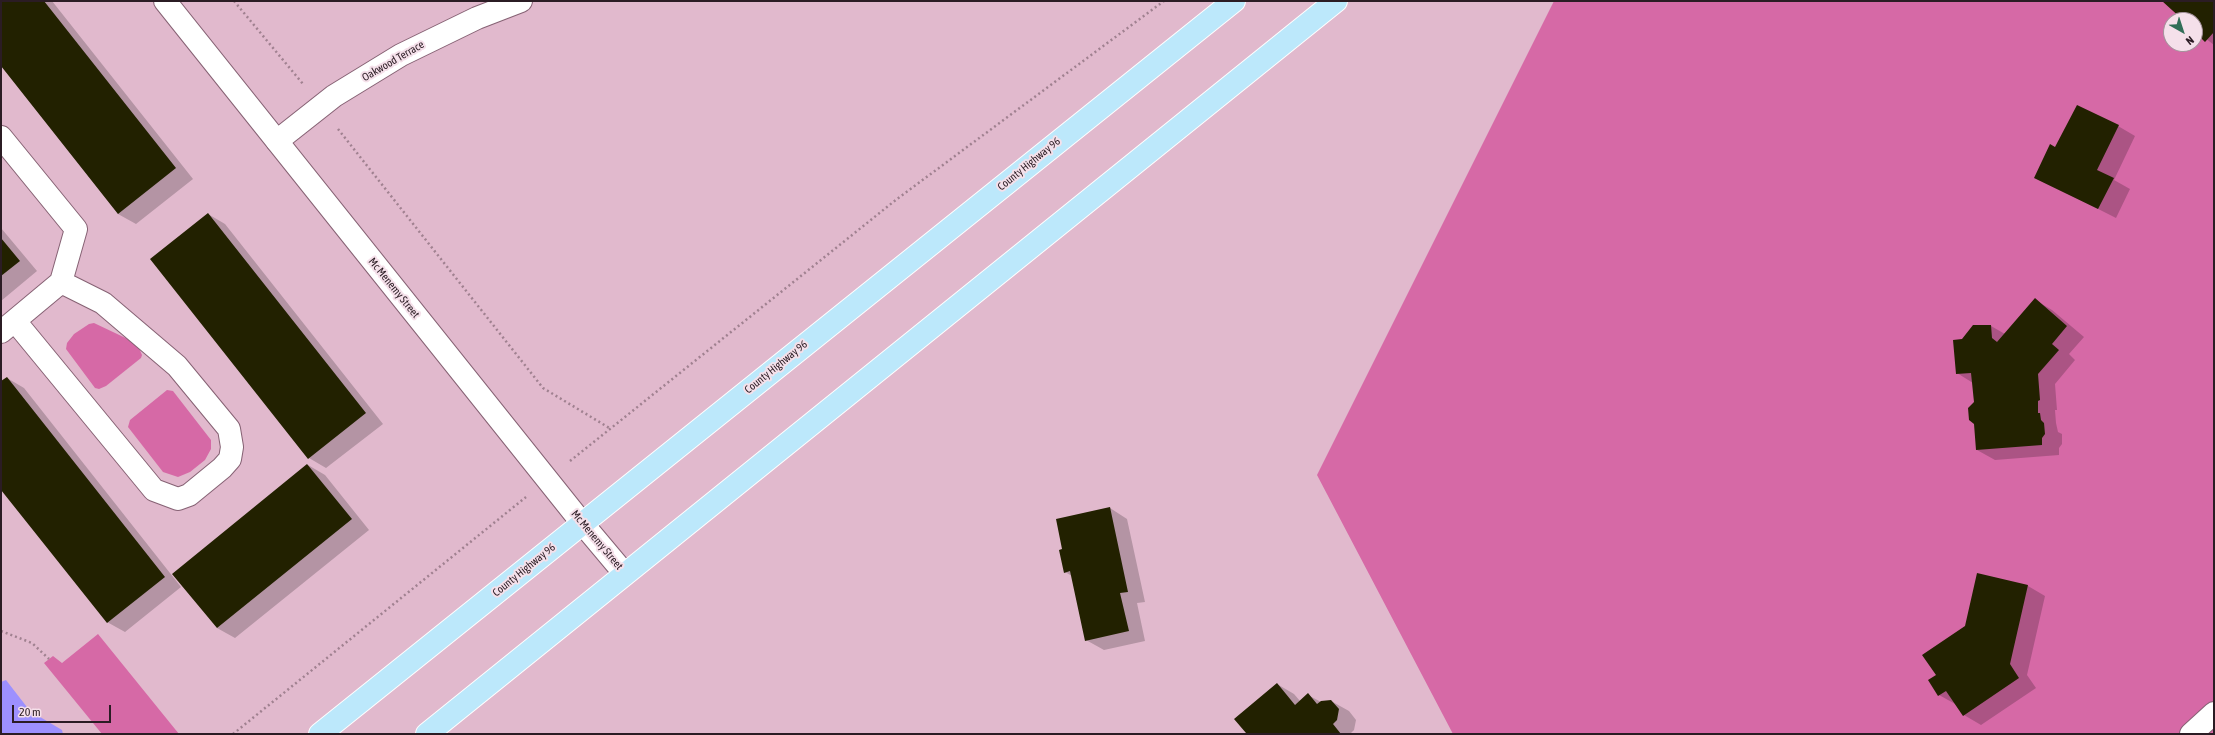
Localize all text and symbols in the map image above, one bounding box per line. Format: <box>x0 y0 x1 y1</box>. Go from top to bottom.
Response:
north arrow <box>2163 12 2203 52</box>
text: N <box>2184 34 2196 47</box>
street label: Oakwood Terrace <box>360 38 426 84</box>
street label: County Highway 96 <box>995 135 1063 193</box>
street label: Mc Menemy Street <box>366 255 422 321</box>
street label: County Highway 96 <box>742 338 810 396</box>
street label: Mc Menemy Street <box>568 508 626 572</box>
street label: County Highway 96 <box>490 541 558 599</box>
scale bar <box>14 697 113 723</box>
text: 20 m <box>19 705 41 719</box>

